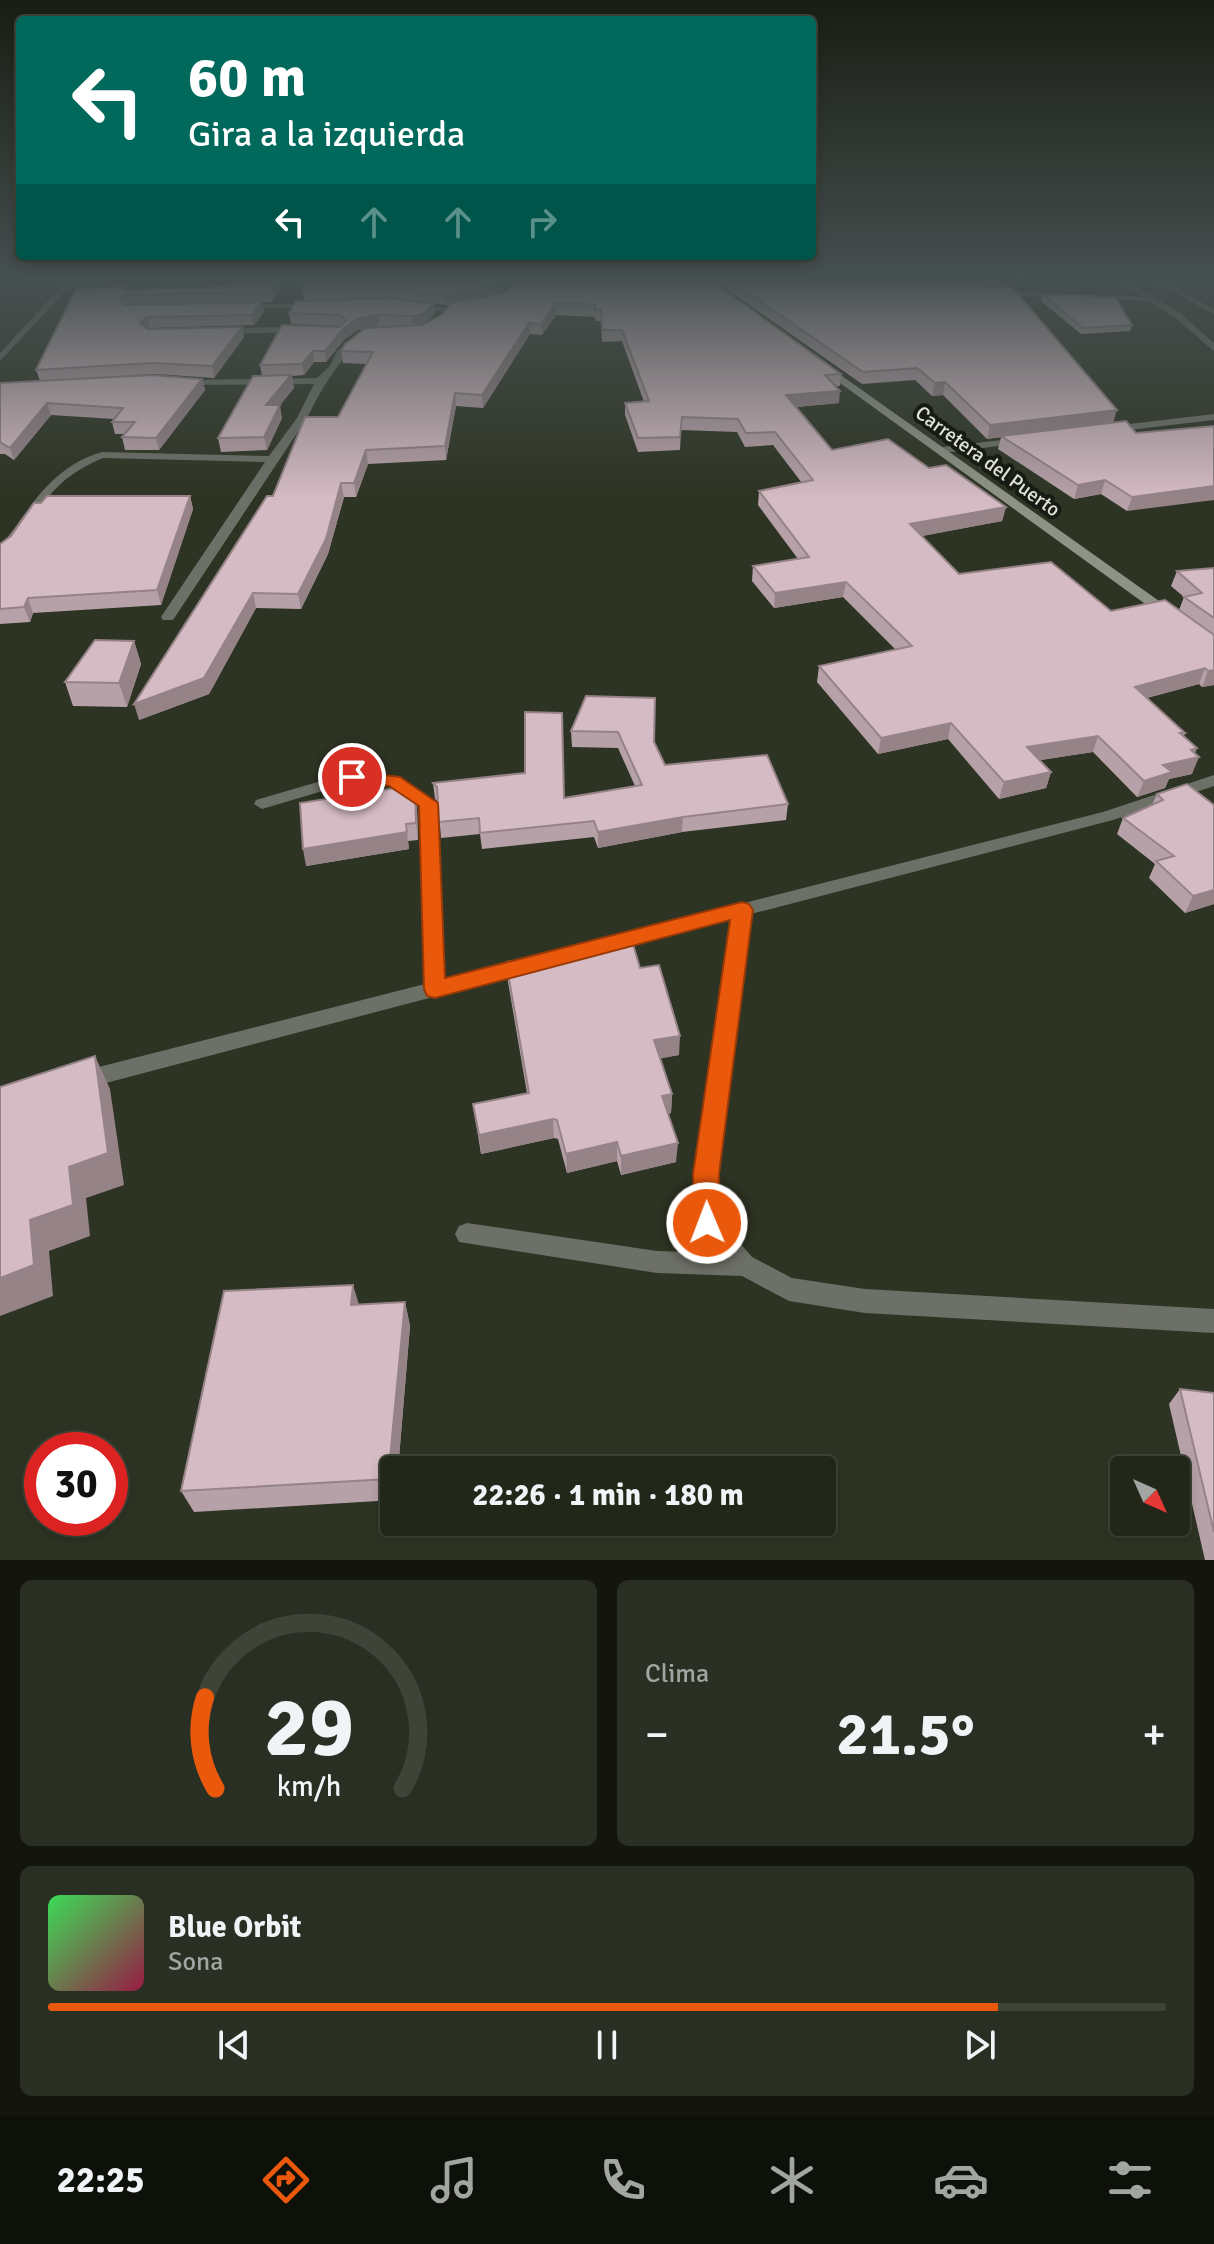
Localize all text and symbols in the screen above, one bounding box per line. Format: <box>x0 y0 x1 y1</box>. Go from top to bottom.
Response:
text: 60 m <box>188 43 306 112</box>
icon: left <box>56 48 160 152</box>
text: Gira a la izquierda <box>188 112 465 157</box>
icon: left <box>268 200 312 244</box>
icon: ahead <box>352 200 396 244</box>
icon: ahead <box>436 200 480 244</box>
icon: right <box>520 200 564 244</box>
street label: Carretera del Puerto <box>910 400 1065 522</box>
pin <box>318 743 386 811</box>
icon: arrive <box>330 755 374 799</box>
position arrow <box>665 1181 749 1265</box>
speed limit sign: 30 <box>24 1432 128 1536</box>
north arrow <box>1110 1456 1190 1536</box>
map controls <box>1110 1456 1190 1536</box>
text: 22:26 · 1 min · 180 m <box>472 1477 744 1514</box>
text: Clima <box>645 1658 709 1690</box>
text: 29 <box>264 1677 353 1779</box>
text: 21.5° <box>836 1698 975 1772</box>
text: − <box>645 1708 669 1762</box>
text: + <box>1142 1708 1166 1762</box>
text: km/h <box>276 1769 341 1804</box>
text: Blue Orbit <box>168 1909 301 1946</box>
text: Sona <box>168 1946 223 1978</box>
icon: previous <box>212 2023 256 2067</box>
icon: pause <box>585 2023 629 2067</box>
icon: next <box>958 2023 1002 2067</box>
icon: directions <box>258 2152 314 2208</box>
icon: music <box>426 2152 482 2208</box>
icon: phone <box>595 2152 651 2208</box>
icon: climate <box>764 2152 820 2208</box>
icon: car <box>933 2152 989 2208</box>
icon: filters <box>1102 2152 1158 2208</box>
text: 22:25 <box>56 2158 145 2203</box>

